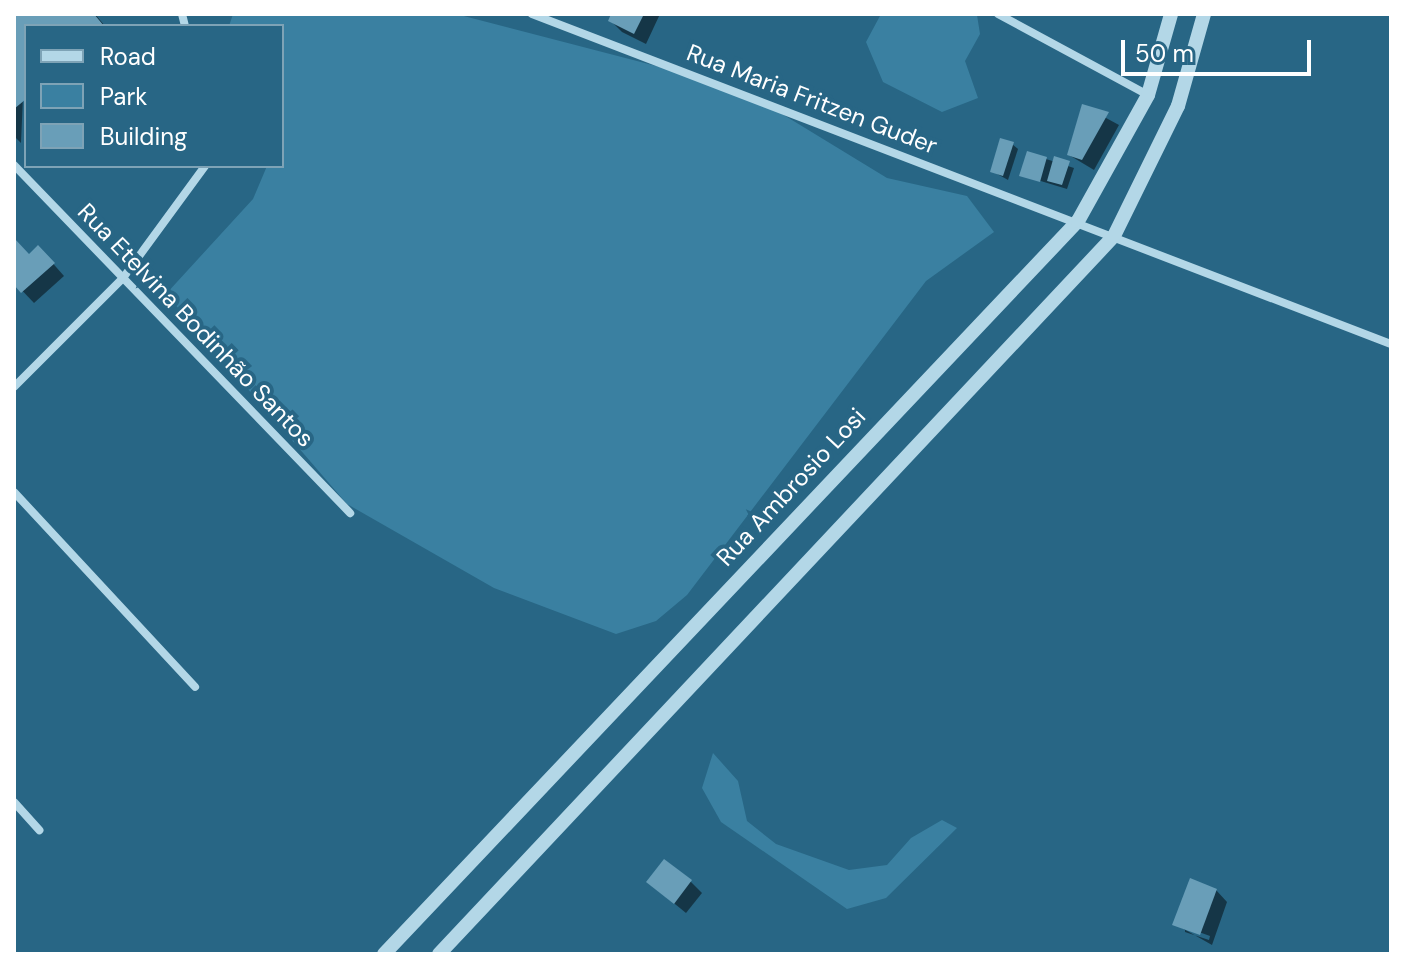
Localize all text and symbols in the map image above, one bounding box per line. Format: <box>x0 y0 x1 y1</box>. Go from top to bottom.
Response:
legend <box>24 24 284 168</box>
scale bar <box>1125 24 1315 74</box>
street label: Rua Maria Fritzen Guder <box>683 38 941 160</box>
text: 50 m <box>1135 38 1194 69</box>
text: Road <box>100 41 156 72</box>
text: Park <box>100 81 147 112</box>
text: Building <box>100 121 187 152</box>
street label: Rua Etelvina Bodinhão Santos <box>72 197 320 453</box>
street label: Rua Ambrosio Losi <box>711 402 871 572</box>

